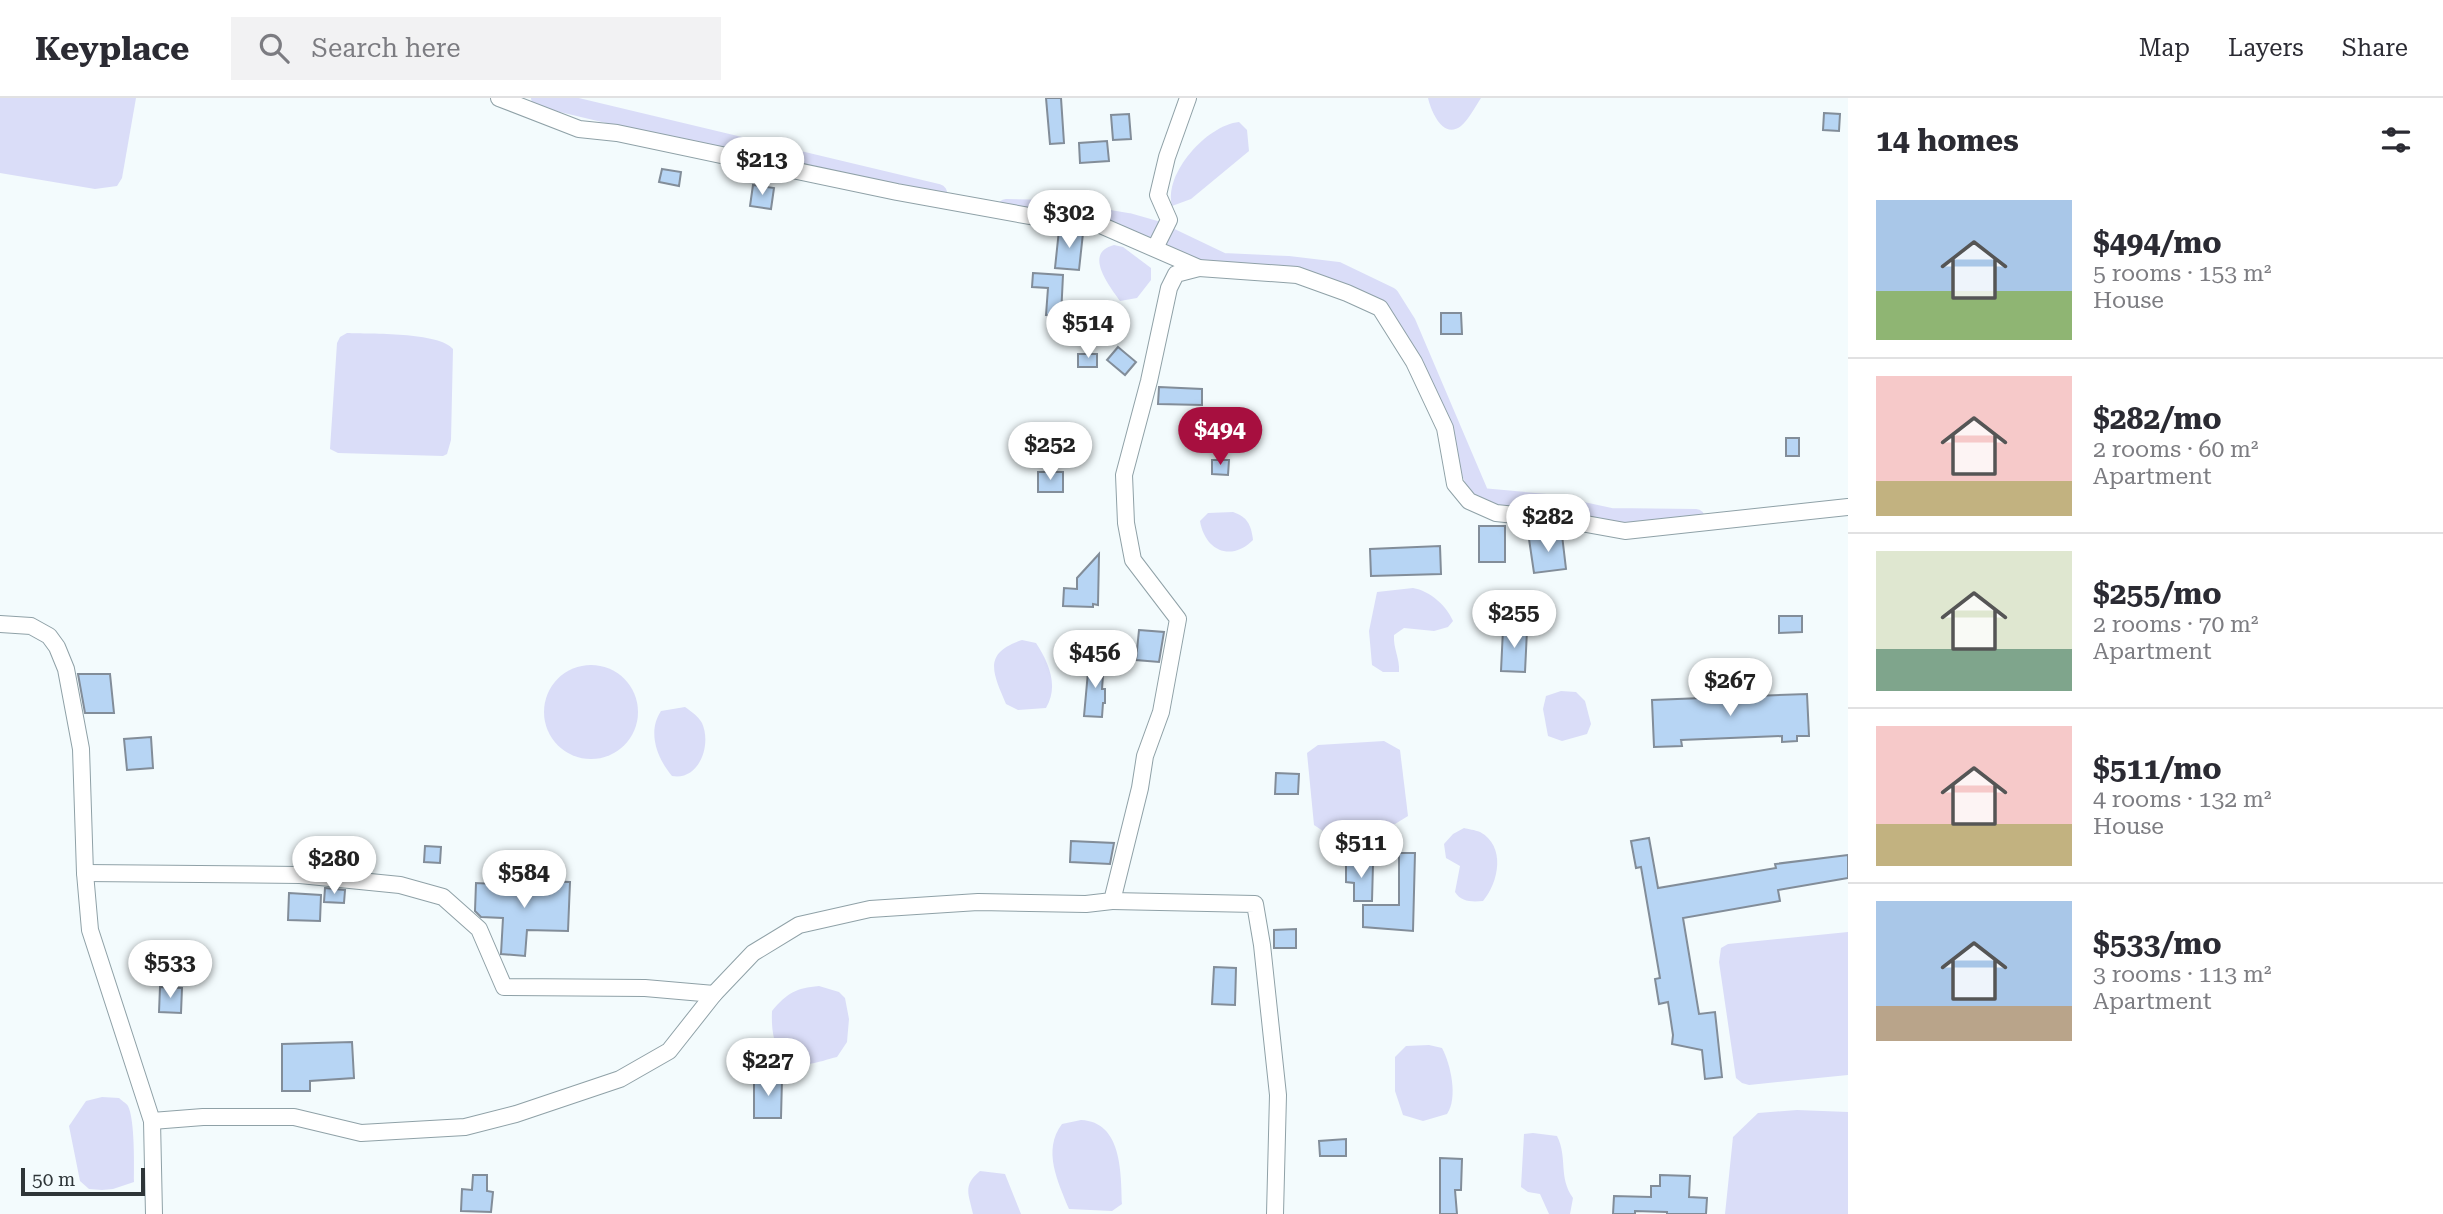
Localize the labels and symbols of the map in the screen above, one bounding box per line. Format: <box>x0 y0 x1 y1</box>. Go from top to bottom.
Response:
pin: $213 <box>721 138 803 197</box>
pin: $302 <box>1028 190 1110 250</box>
pin: $514 <box>1047 300 1129 360</box>
pin: $494 <box>1179 408 1261 467</box>
pin: $252 <box>1009 422 1091 482</box>
pin: $282 <box>1507 494 1589 554</box>
pin: $255 <box>1473 590 1555 650</box>
pin: $456 <box>1054 630 1136 690</box>
pin: $267 <box>1689 658 1771 718</box>
pin: $511 <box>1320 820 1402 880</box>
pin: $280 <box>293 836 375 896</box>
pin: $584 <box>483 850 565 910</box>
pin: $533 <box>129 940 211 1000</box>
pin: $227 <box>727 1038 809 1098</box>
scale bar <box>21 1165 145 1197</box>

